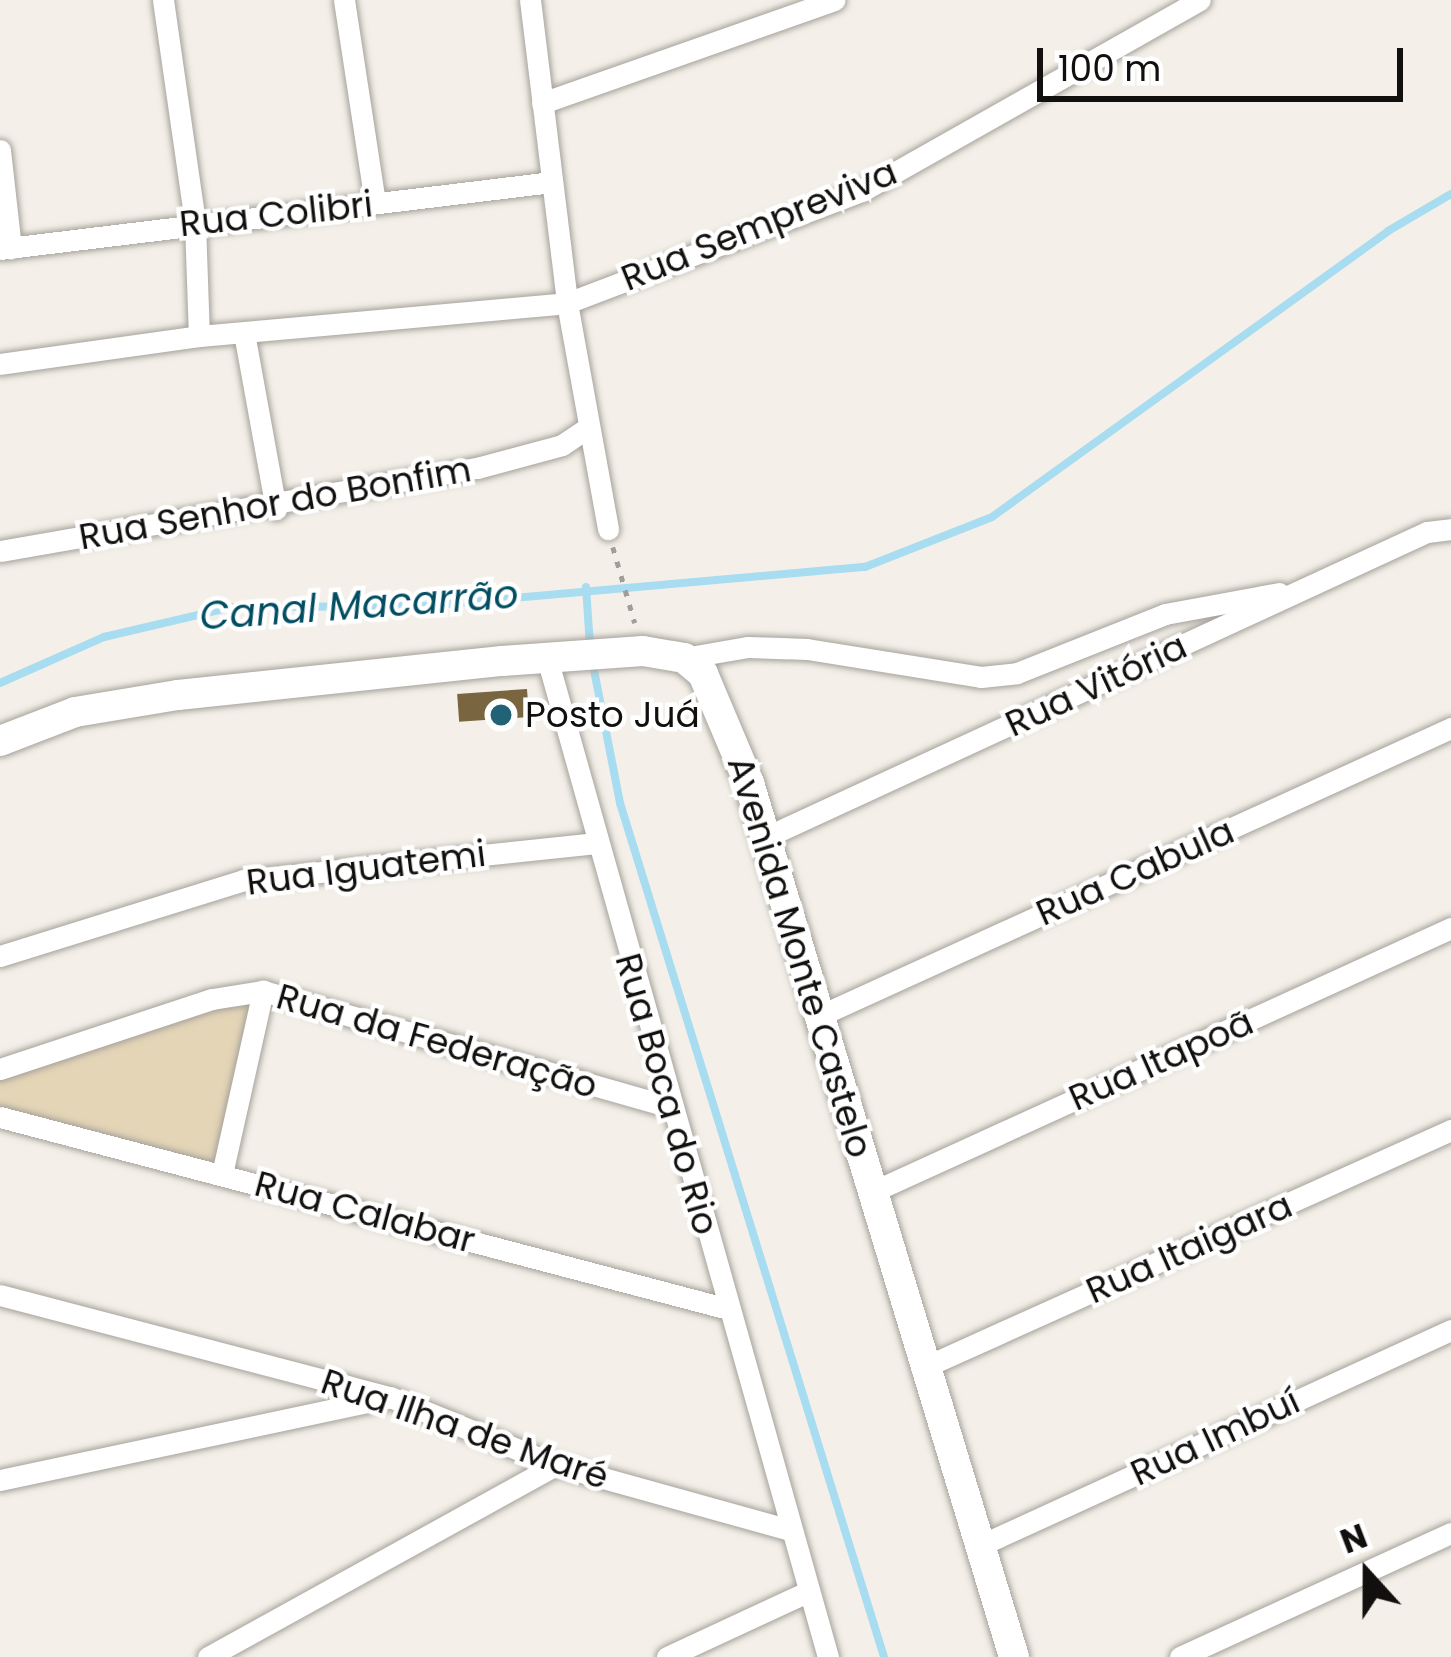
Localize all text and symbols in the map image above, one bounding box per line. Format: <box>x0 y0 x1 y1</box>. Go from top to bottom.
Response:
scale bar <box>1043 24 1409 98</box>
text: 100 m <box>1058 43 1161 94</box>
street label: Rua Sempreviva <box>615 150 903 300</box>
street label: Rua Colibri <box>177 182 375 246</box>
street label: Rua Senhor do Bonfim <box>76 447 474 559</box>
water label: Canal Macarrão <box>198 572 520 640</box>
street label: Rua Vitória <box>999 624 1193 746</box>
place label: Posto Juá <box>525 693 700 737</box>
marker: Posto Juá <box>488 702 514 728</box>
street label: Avenida Monte Castelo <box>718 751 882 1163</box>
street label: Rua Cabula <box>1030 809 1240 935</box>
street label: Rua Iguatemi <box>244 832 488 904</box>
street label: Rua Boca do Rio <box>606 948 728 1240</box>
street label: Rua da Federação <box>272 975 602 1107</box>
street label: Rua Itapoã <box>1062 1000 1260 1120</box>
street label: Rua Calabar <box>250 1162 480 1262</box>
street label: Rua Itaigara <box>1080 1183 1298 1313</box>
street label: Rua Ilha de Maré <box>316 1360 614 1498</box>
street label: Rua Imbuí <box>1124 1379 1306 1495</box>
north arrow <box>1307 1513 1427 1633</box>
text: N <box>1334 1513 1374 1565</box>

